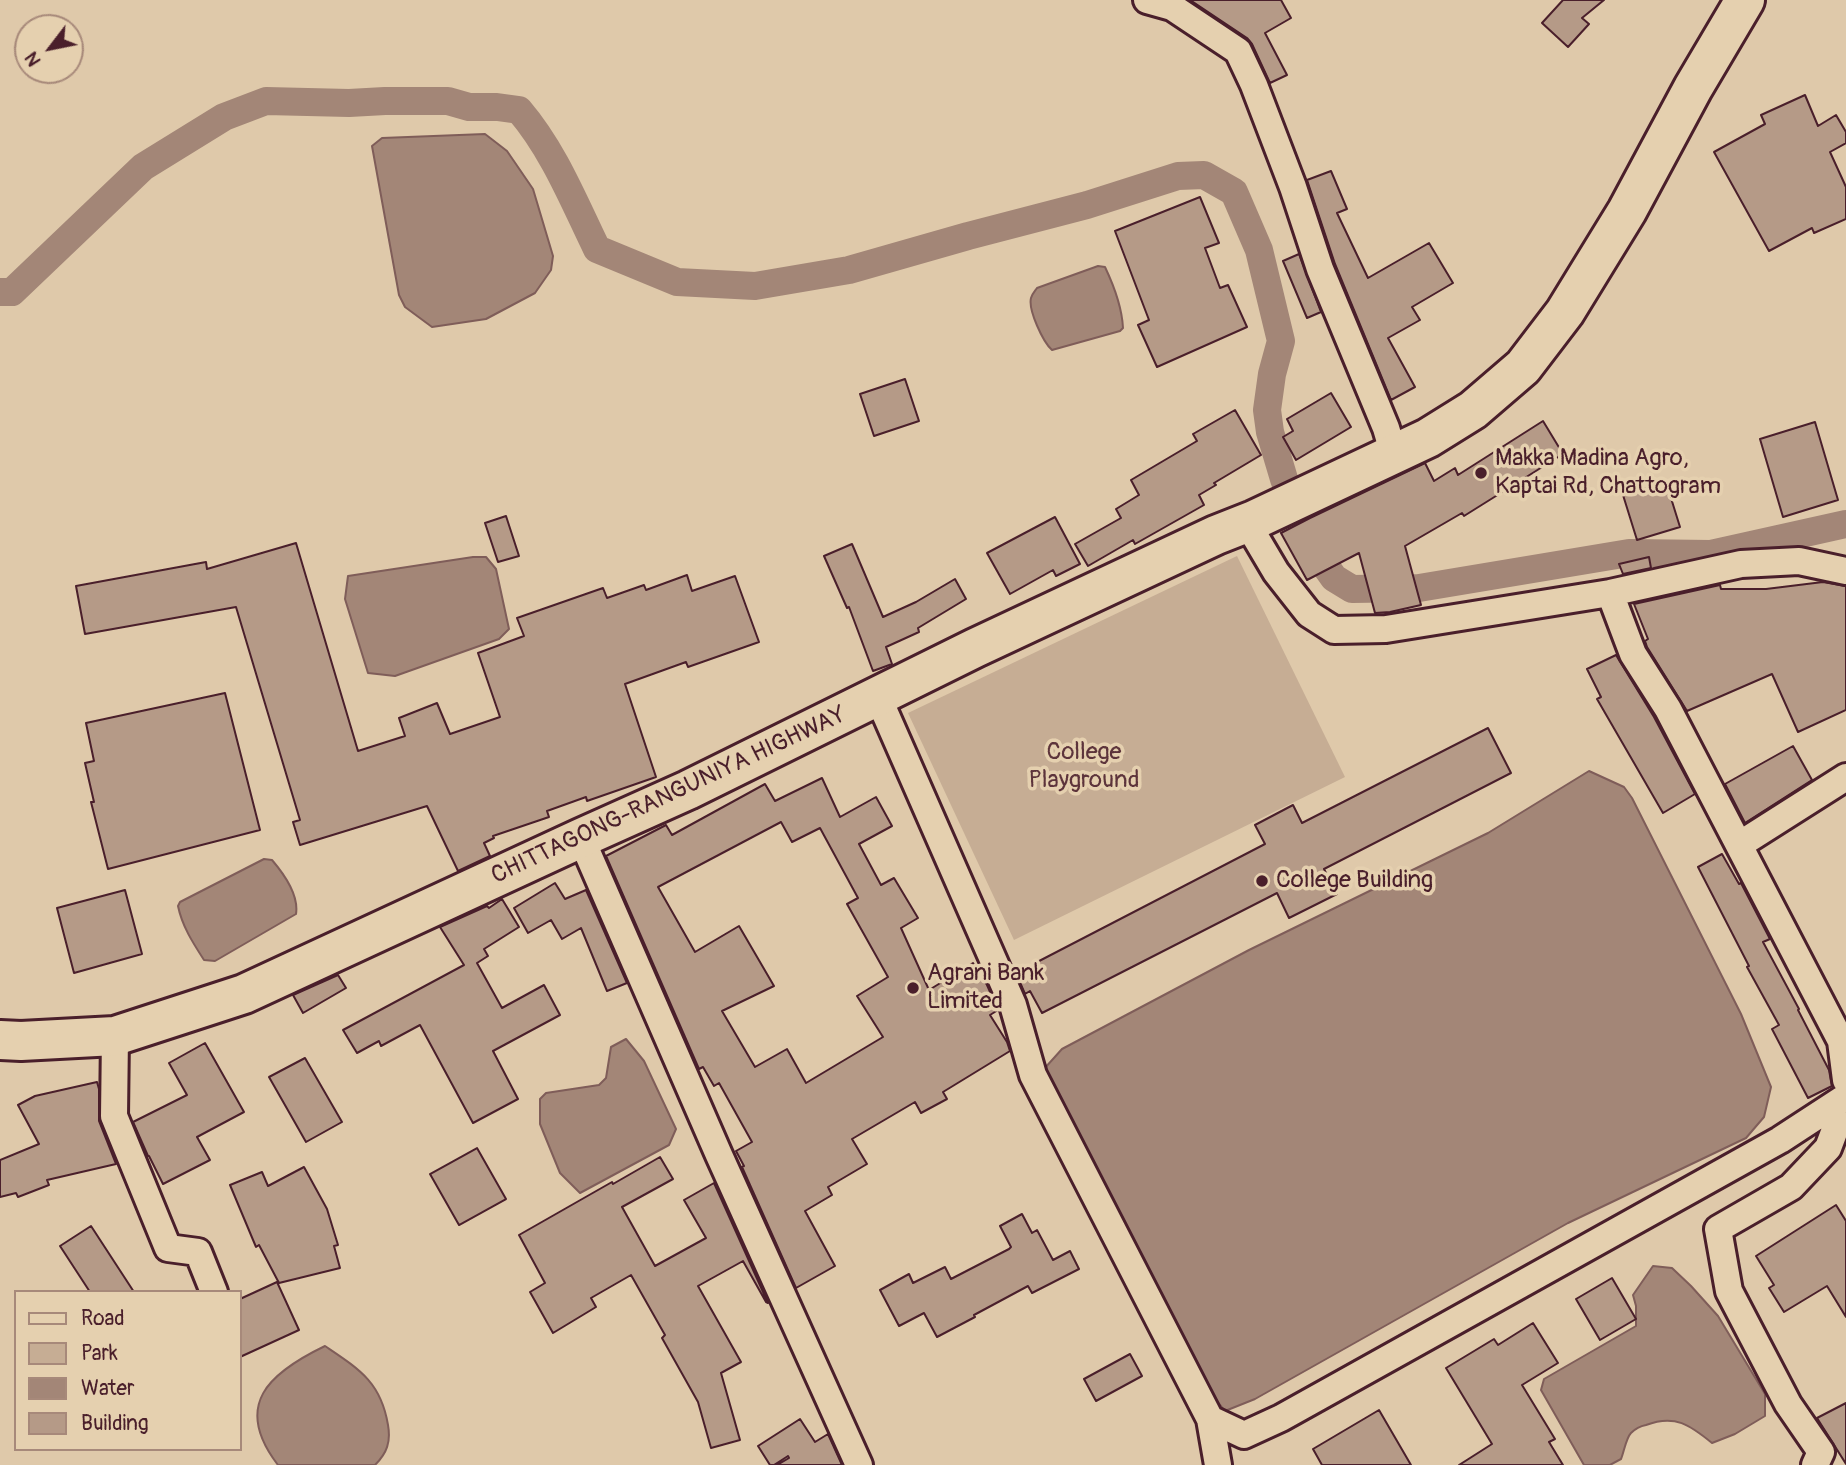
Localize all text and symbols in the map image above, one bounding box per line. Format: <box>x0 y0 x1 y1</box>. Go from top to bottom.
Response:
north arrow <box>14 14 84 84</box>
text: N <box>19 47 46 71</box>
place label: Makka Madina Agro, Kaptai Rd, Chattogram <box>1495 445 1721 501</box>
marker: Makka Madina Agro, Kaptai Rd, Chattogram <box>1473 465 1489 481</box>
street label: CHITTAGONG-RANGUNIYA HIGHWAY <box>487 701 851 891</box>
park label: College Playground <box>1029 739 1139 795</box>
place label: College Building <box>1276 867 1433 895</box>
marker: College Building <box>1254 873 1270 889</box>
place label: Agrani Bank Limited <box>927 960 1044 1016</box>
marker: Agrani Bank Limited <box>905 980 921 996</box>
legend <box>14 1290 242 1451</box>
text: Road <box>81 1305 125 1332</box>
text: Park <box>81 1340 118 1367</box>
text: Water <box>81 1375 134 1402</box>
text: Building <box>81 1410 148 1437</box>

